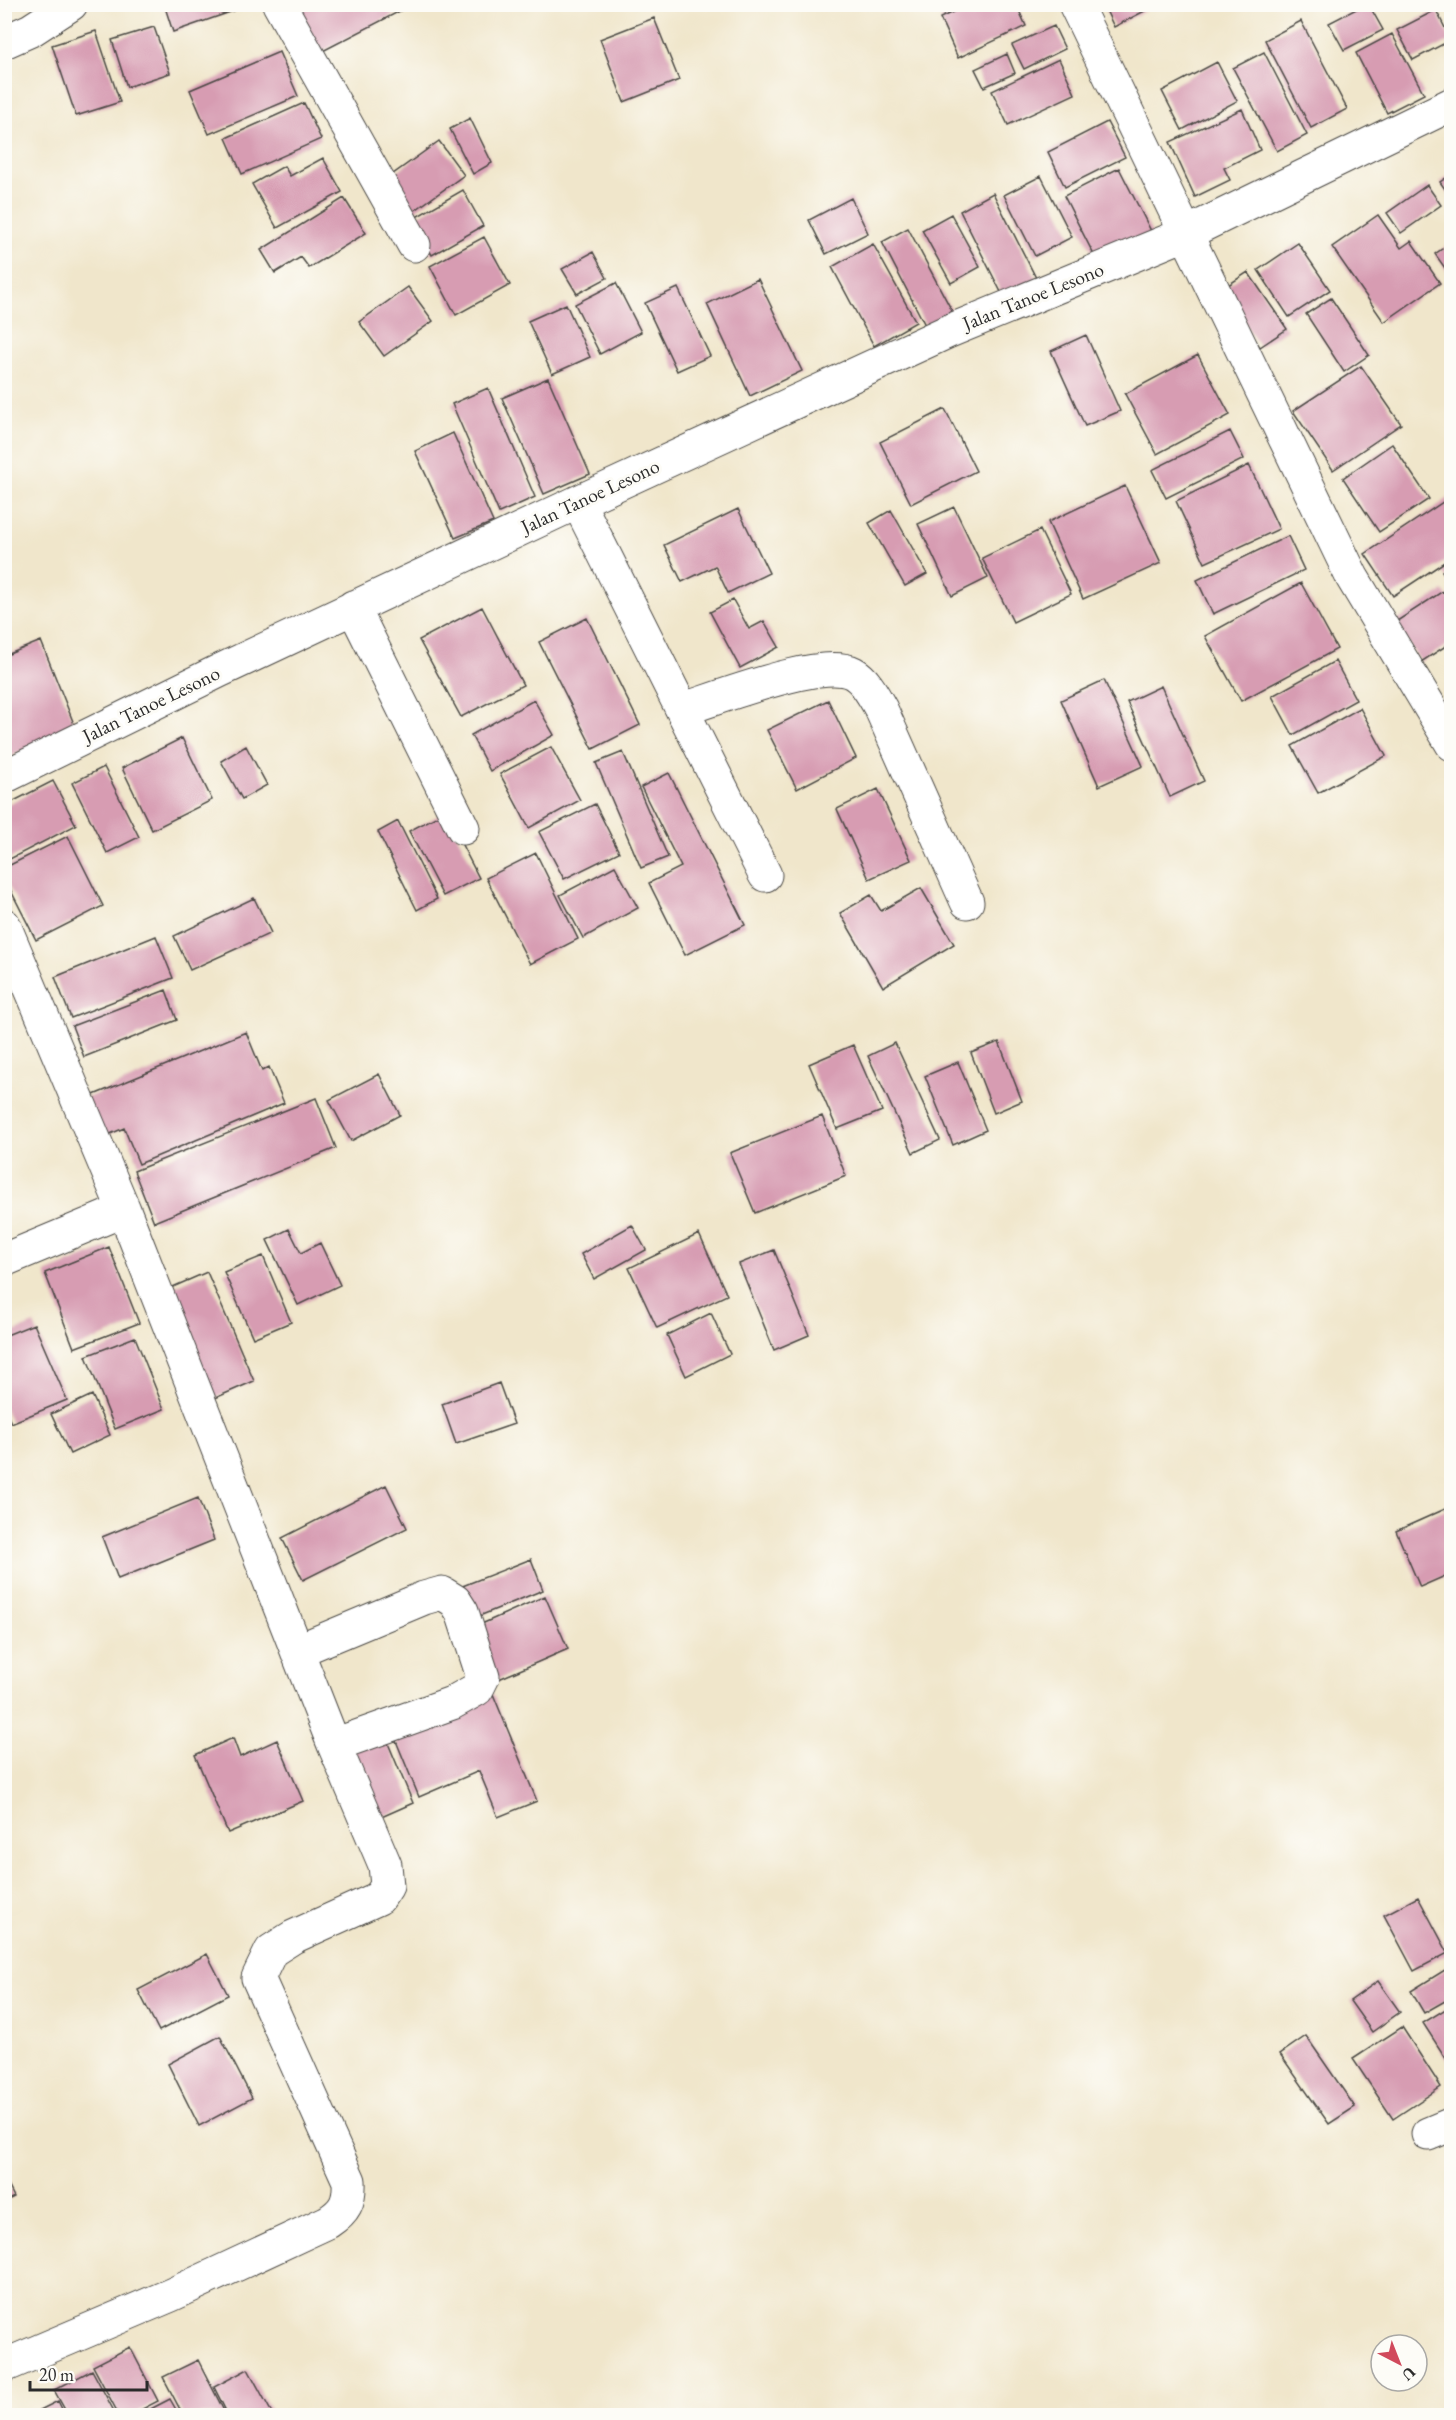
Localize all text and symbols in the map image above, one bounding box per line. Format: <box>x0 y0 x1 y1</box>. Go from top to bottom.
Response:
street label: Jalan Tanoe Lesono <box>957 256 1107 337</box>
street label: Jalan Tanoe Lesono <box>515 452 664 540</box>
street label: Jalan Tanoe Lesono <box>76 659 224 749</box>
north arrow <box>1369 2333 1429 2393</box>
scale bar <box>30 2354 147 2392</box>
text: U <box>1397 2362 1420 2386</box>
text: 20 m <box>39 2363 74 2386</box>

